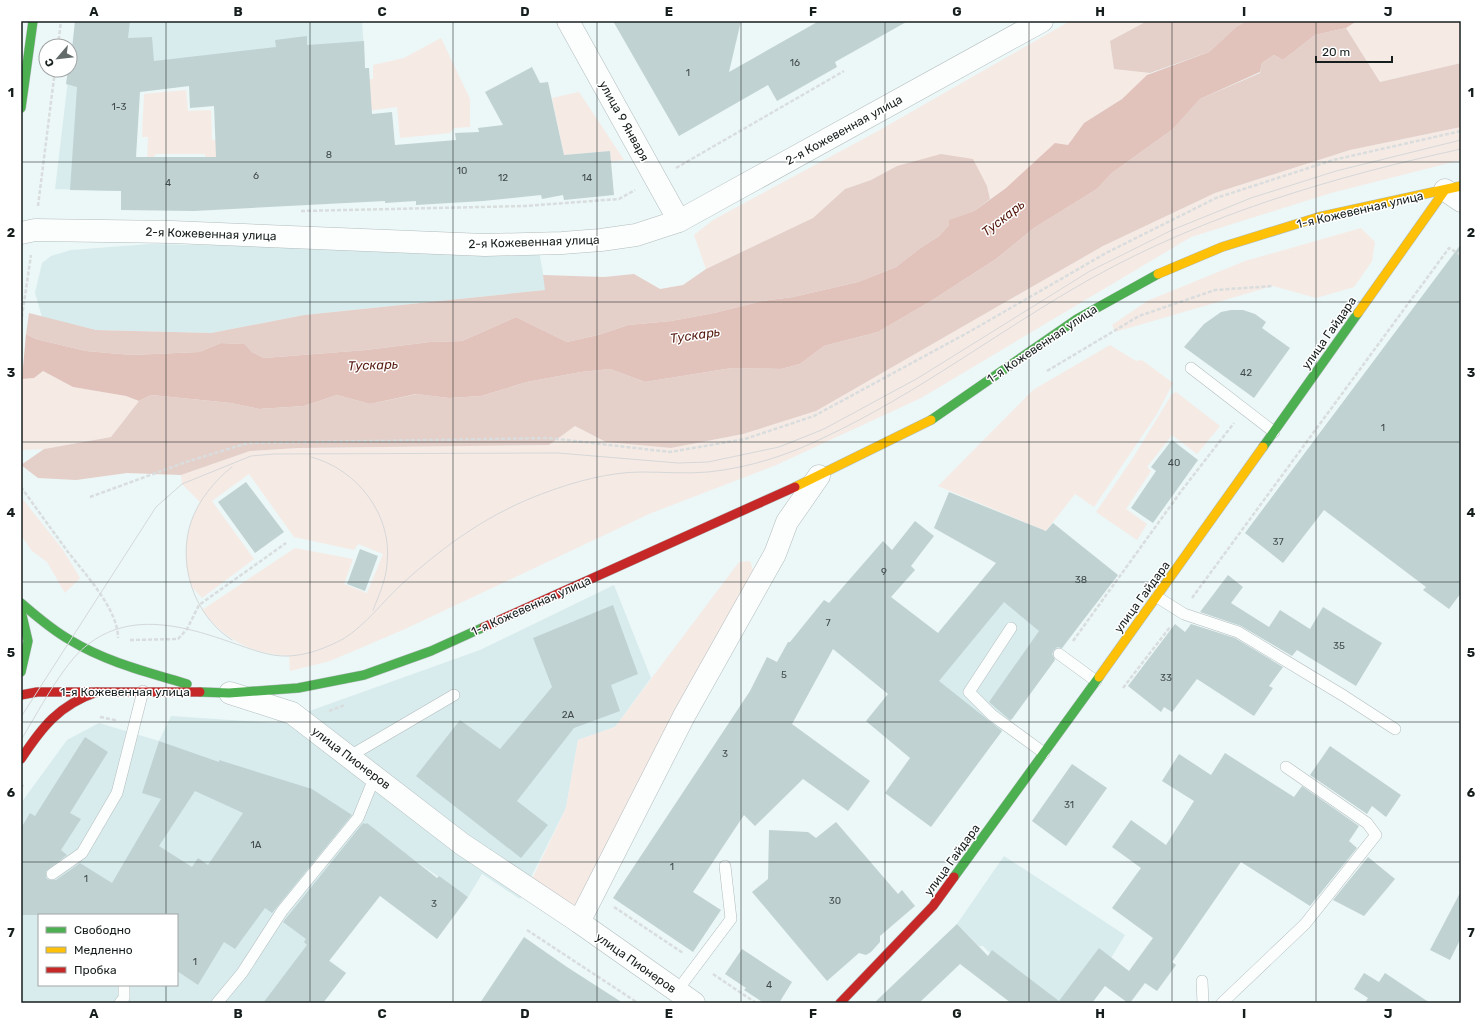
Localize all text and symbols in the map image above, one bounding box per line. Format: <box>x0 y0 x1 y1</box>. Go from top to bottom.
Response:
text: A <box>89 4 99 19</box>
text: B <box>233 4 243 19</box>
text: C <box>377 4 387 19</box>
text: D <box>520 4 530 19</box>
text: E <box>665 4 673 19</box>
text: F <box>809 4 817 19</box>
text: G <box>952 4 962 19</box>
text: H <box>1095 4 1105 19</box>
text: I <box>1242 4 1246 19</box>
text: J <box>1384 4 1392 19</box>
north arrow <box>38 38 78 78</box>
scale bar <box>1316 38 1392 64</box>
text: 20 m <box>1322 45 1350 59</box>
text: С <box>42 56 57 69</box>
house number: 16 <box>790 57 800 69</box>
house number: 1 <box>686 67 690 79</box>
street label: улица 9 Января <box>596 78 652 164</box>
text: 1 <box>8 85 14 100</box>
text: 1 <box>1468 85 1474 100</box>
street label: 2-я Кожевенная улица <box>783 92 905 168</box>
house number: 1-3 <box>112 101 126 113</box>
house number: 8 <box>326 149 332 161</box>
house number: 10 <box>457 165 467 177</box>
house number: 6 <box>253 170 259 182</box>
house number: 12 <box>498 172 508 184</box>
house number: 14 <box>582 172 592 184</box>
house number: 4 <box>165 177 171 189</box>
street label: 1-я Кожевенная улица <box>1295 189 1425 231</box>
water label: Тускарь <box>979 196 1028 239</box>
text: 2 <box>7 225 15 240</box>
street label: 2-я Кожевенная улица <box>145 225 277 243</box>
text: 2 <box>1467 225 1475 240</box>
street label: 2-я Кожевенная улица <box>468 233 600 251</box>
street label: улица Гайдара <box>1299 294 1359 372</box>
street label: 1-я Кожевенная улица <box>984 302 1100 386</box>
water label: Тускарь <box>669 324 721 346</box>
water label: Тускарь <box>348 357 399 373</box>
text: 3 <box>7 365 16 380</box>
text: 3 <box>1467 365 1476 380</box>
house number: 42 <box>1240 367 1252 379</box>
house number: 1 <box>1381 422 1385 434</box>
house number: 40 <box>1168 457 1180 469</box>
text: 4 <box>7 505 16 520</box>
text: 4 <box>1467 505 1476 520</box>
house number: 37 <box>1272 536 1284 548</box>
street label: улица Гайдара <box>1111 558 1173 636</box>
house number: 9 <box>881 566 887 578</box>
street label: 1-я Кожевенная улица <box>469 573 593 639</box>
house number: 38 <box>1075 574 1087 586</box>
house number: 7 <box>825 617 831 629</box>
house number: 35 <box>1333 640 1345 652</box>
text: 5 <box>7 645 15 660</box>
text: 5 <box>1467 645 1475 660</box>
house number: 5 <box>781 669 787 681</box>
house number: 33 <box>1160 672 1172 684</box>
street label: 1-я Кожевенная улица <box>60 685 190 699</box>
house number: 2А <box>562 709 575 721</box>
street label: улица Пионеров <box>309 724 393 792</box>
house number: 3 <box>722 748 728 760</box>
text: 6 <box>7 785 16 800</box>
text: 6 <box>1467 785 1476 800</box>
house number: 31 <box>1064 799 1074 811</box>
street label: улица Гайдара <box>921 821 983 899</box>
house number: 1А <box>251 839 262 851</box>
house number: 1 <box>670 861 674 873</box>
house number: 1 <box>84 873 88 885</box>
house number: 30 <box>829 895 841 907</box>
house number: 3 <box>431 898 437 910</box>
legend <box>38 914 178 986</box>
text: Свободно <box>74 923 131 937</box>
text: 7 <box>7 925 15 940</box>
text: 7 <box>1467 925 1475 940</box>
street label: улица Пионеров <box>593 930 679 996</box>
text: Медленно <box>74 943 133 957</box>
house number: 1 <box>193 956 197 968</box>
text: Пробка <box>74 963 117 977</box>
house number: 4 <box>766 979 772 991</box>
text: A <box>89 1006 99 1021</box>
text: B <box>233 1006 243 1021</box>
text: C <box>377 1006 387 1021</box>
text: D <box>520 1006 530 1021</box>
text: E <box>665 1006 673 1021</box>
text: F <box>809 1006 817 1021</box>
text: G <box>952 1006 962 1021</box>
text: H <box>1095 1006 1105 1021</box>
text: I <box>1242 1006 1246 1021</box>
text: J <box>1384 1006 1392 1021</box>

